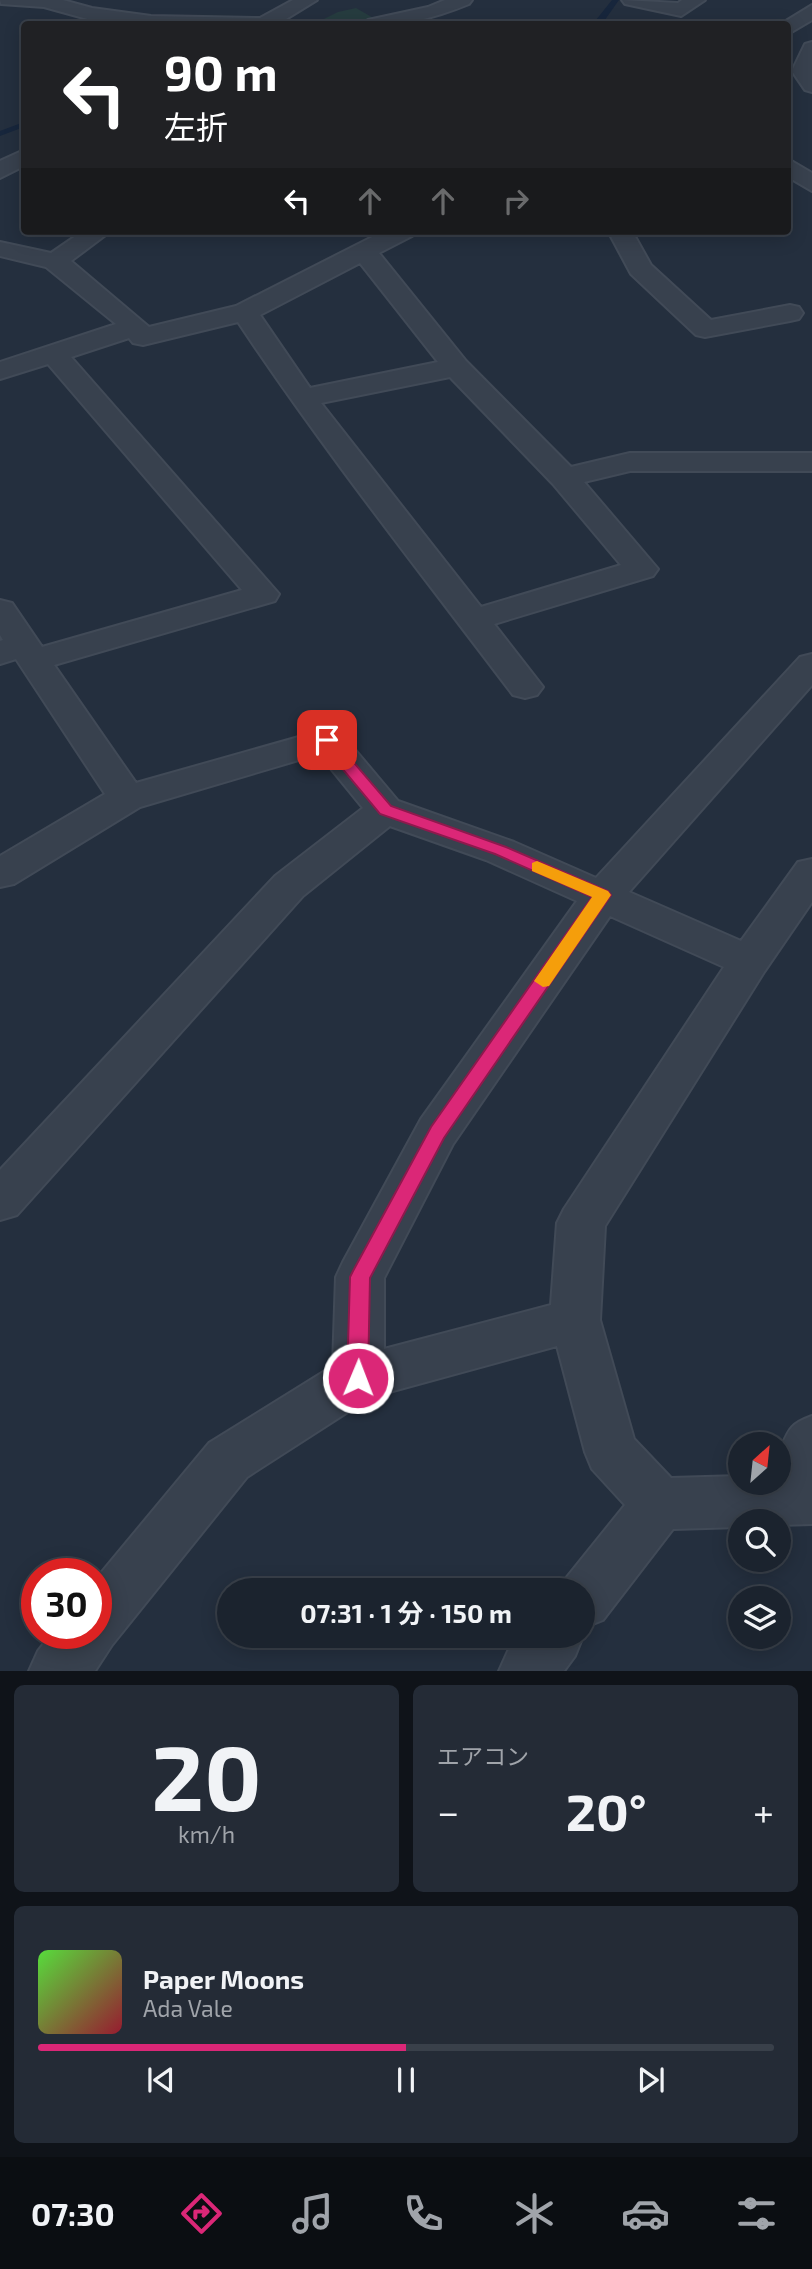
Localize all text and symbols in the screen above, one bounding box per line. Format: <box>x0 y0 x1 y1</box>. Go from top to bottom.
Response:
text: 90 m <box>164 42 278 101</box>
icon: left <box>49 49 140 140</box>
text: 左折 <box>164 107 228 145</box>
icon: left <box>278 182 316 220</box>
icon: ahead <box>351 182 389 220</box>
icon: ahead <box>424 182 462 220</box>
icon: right <box>497 182 535 220</box>
pin <box>297 710 357 770</box>
icon: arrive <box>308 721 346 759</box>
position arrow <box>321 1341 395 1415</box>
north arrow <box>728 1432 791 1494</box>
map controls <box>728 1432 791 1649</box>
button: search <box>728 1509 791 1572</box>
speed limit sign: 30 <box>21 1558 112 1649</box>
button: layers <box>728 1586 791 1649</box>
text: 07:31 · 1 分 · 150 m <box>300 1597 512 1628</box>
text: 20 <box>151 1720 262 1829</box>
text: エアコン <box>437 1742 529 1770</box>
text: 20° <box>566 1779 647 1841</box>
text: − <box>437 1788 459 1834</box>
text: + <box>753 1788 774 1834</box>
text: km/h <box>178 1820 235 1848</box>
text: Paper Moons <box>143 1963 304 1994</box>
text: Ada Vale <box>143 1994 233 2022</box>
icon: previous <box>142 2061 180 2099</box>
icon: pause <box>387 2061 425 2099</box>
icon: next <box>632 2061 670 2099</box>
icon: directions <box>177 2189 226 2238</box>
icon: music <box>288 2189 337 2238</box>
icon: phone <box>399 2189 448 2238</box>
icon: climate <box>510 2189 559 2238</box>
icon: car <box>621 2189 670 2238</box>
icon: filters <box>732 2189 781 2238</box>
text: 07:30 <box>31 2194 115 2232</box>

